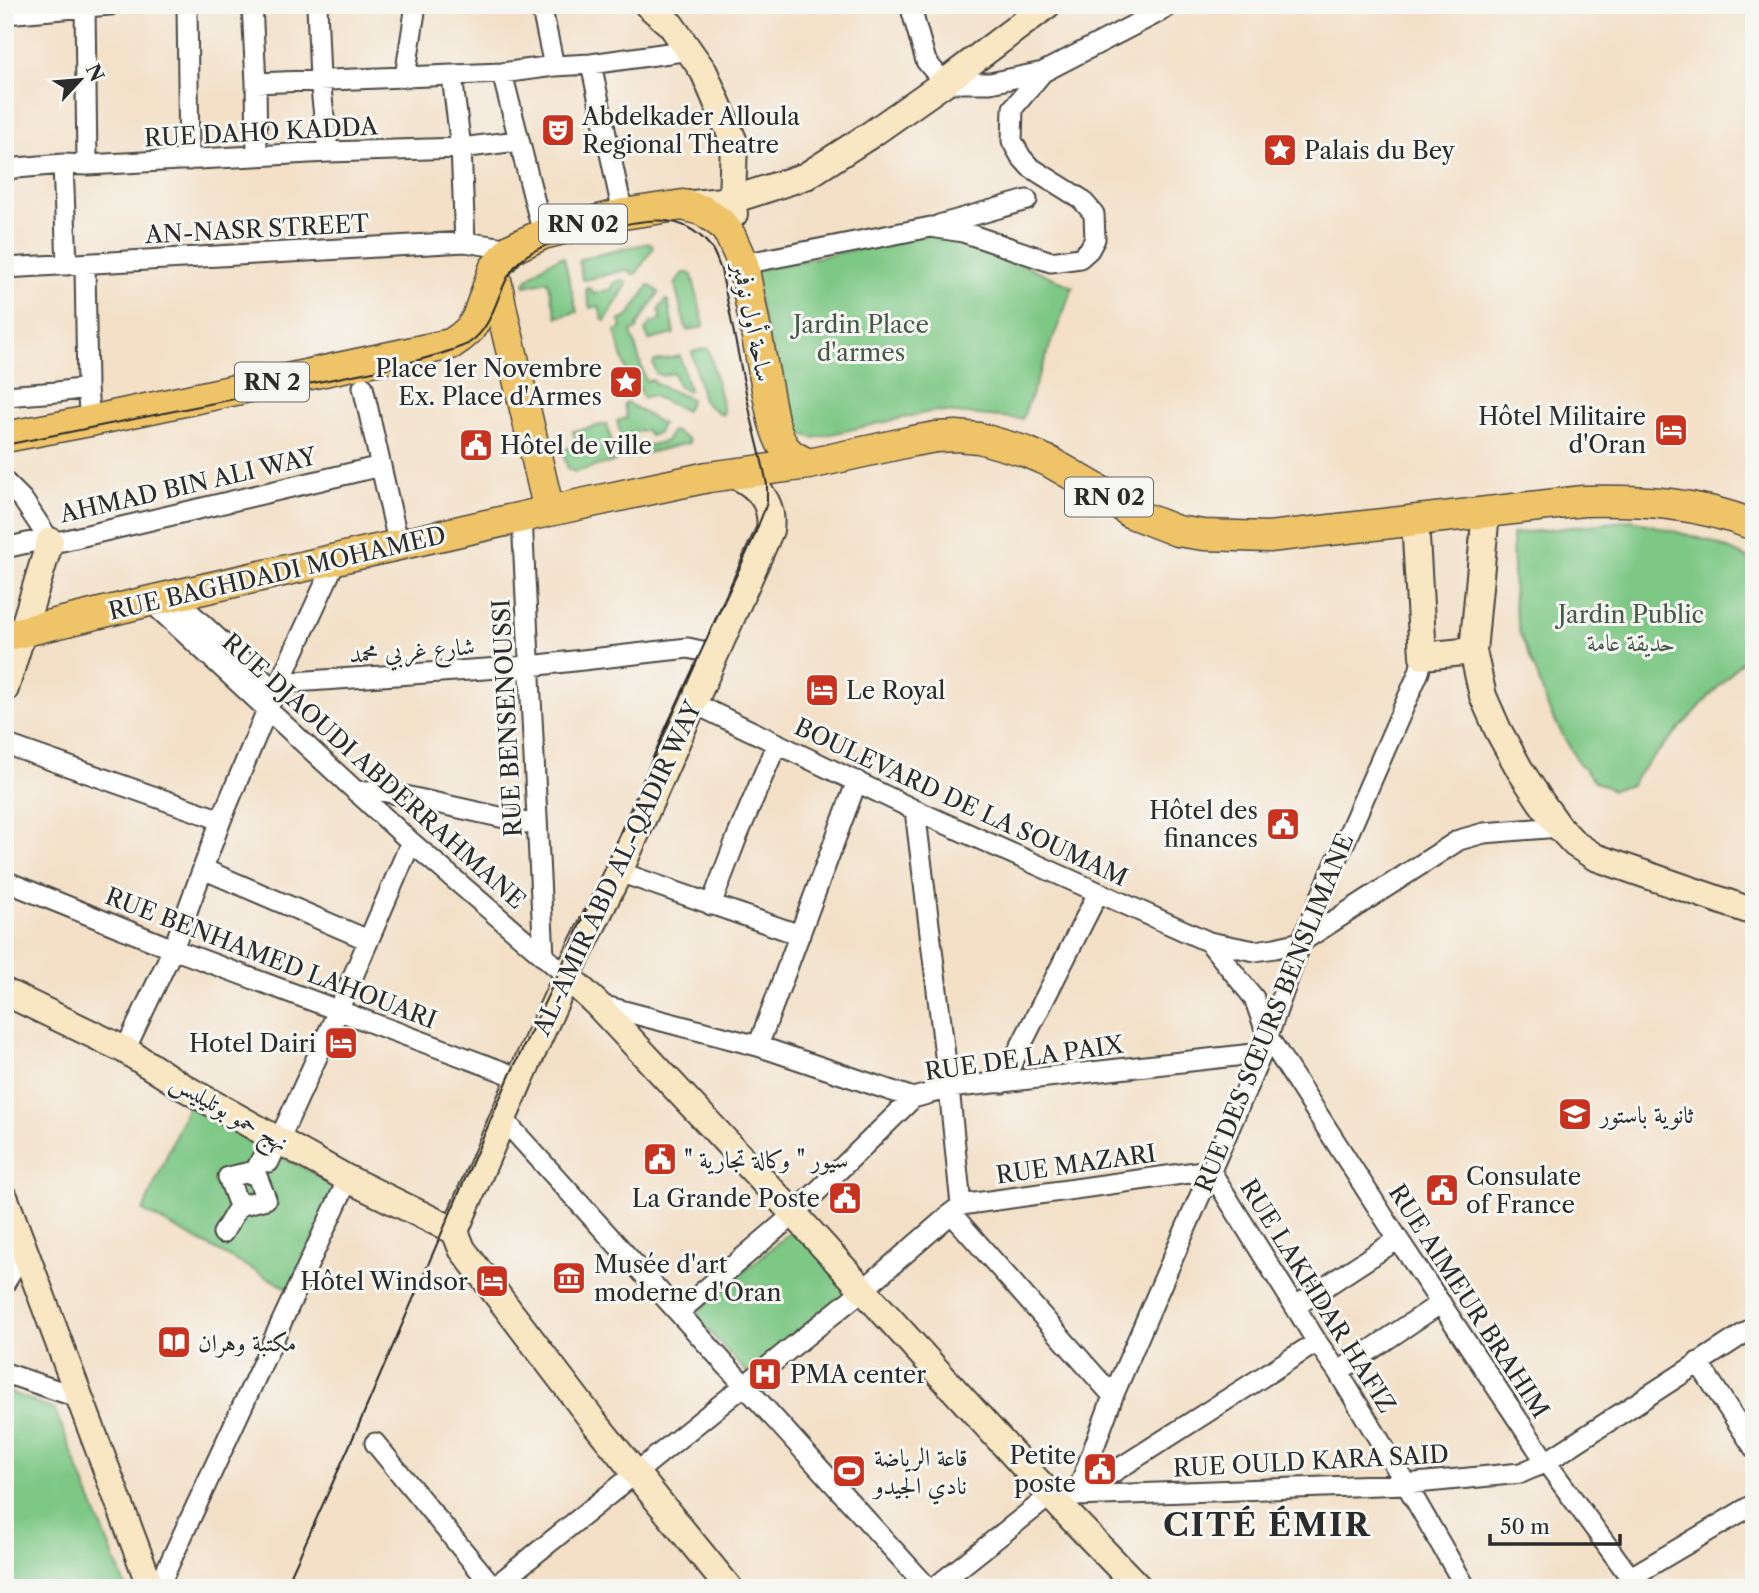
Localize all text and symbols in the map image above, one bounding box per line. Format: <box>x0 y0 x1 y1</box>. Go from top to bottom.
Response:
north arrow <box>46 46 116 116</box>
text: N <box>81 60 109 85</box>
place label: Abdelkader Alloula Regional Theatre <box>581 102 800 159</box>
street label: RUE DAHO KADDA <box>143 111 380 153</box>
theatre icon: Abdelkader Alloula Regional Theatre <box>539 111 577 149</box>
place icon: Palais du Bey <box>1261 131 1299 169</box>
place label: Palais du Bey <box>1304 136 1456 165</box>
road number: RN 02 <box>539 204 627 244</box>
street label: AN-NASR STREET <box>143 209 370 249</box>
street label: ساحة أول نوفمبر <box>725 257 782 384</box>
park label: Jardin Place d'armes <box>789 310 929 367</box>
place label: Place 1er Novembre Ex. Place d'Armes <box>375 354 602 411</box>
road number: RN 2 <box>235 362 309 402</box>
place icon: Place 1er Novembre Ex. Place d'Armes <box>607 363 645 401</box>
place label: Hôtel Militaire d'Oran <box>1478 402 1646 459</box>
hotel icon: Hôtel Militaire d'Oran <box>1652 411 1690 449</box>
public building icon: Hôtel de ville <box>457 426 495 464</box>
place label: Hôtel de ville <box>500 431 652 460</box>
street label: AHMAD BIN ALI WAY <box>56 441 320 529</box>
road number: RN 02 <box>1065 477 1153 516</box>
street label: RUE BAGHDADI MOHAMED <box>106 520 448 626</box>
street label: RUE BENSENOUSSI <box>486 598 528 838</box>
park label: Jardin Public حديقة عامة <box>1554 600 1704 658</box>
street label: RUE DJAOUDI ABDERRAHMANE <box>217 627 531 915</box>
street label: شارع غربي محمد <box>348 631 476 675</box>
hotel icon: Le Royal <box>803 671 841 709</box>
place label: Le Royal <box>846 676 945 705</box>
street label: AL-AMIR ABD AL-QADIR WAY <box>526 695 708 1041</box>
street label: BOULEVARD DE LA SOUMAM <box>790 712 1132 892</box>
place label: Hôtel des finances <box>1149 796 1258 853</box>
public building icon: Hôtel des finances <box>1264 805 1302 843</box>
street label: RUE DES SŒURS BENSLIMANE <box>1189 829 1359 1197</box>
street label: RUE BENHAMED LAHOUARI <box>101 881 441 1035</box>
hotel icon: Hotel Dairi <box>322 1024 360 1062</box>
place label: Hotel Dairi <box>189 1029 316 1058</box>
street label: RUE DE LA PAIX <box>923 1030 1125 1086</box>
street label: نهج حمو بوتليليس <box>162 1067 294 1163</box>
school or university icon: ثانوية باستور <box>1556 1095 1594 1133</box>
place label: ثانوية باستور <box>1598 1100 1694 1130</box>
street label: RUE MAZARI <box>994 1138 1158 1190</box>
public building icon: " سيور " وكالة تجارية <box>641 1140 679 1178</box>
place label: " سيور " وكالة تجارية <box>684 1145 848 1175</box>
place label: Consulate of France <box>1466 1162 1581 1219</box>
public building icon: Consulate of France <box>1423 1171 1461 1209</box>
street label: RUE LAKHDAR HAFIZ <box>1234 1174 1402 1418</box>
public building icon: La Grande Poste <box>826 1179 864 1217</box>
street label: RUE AIMEUR BRAHIM <box>1383 1179 1555 1423</box>
place label: La Grande Poste <box>632 1184 820 1213</box>
place label: Musée d'art moderne d'Oran <box>594 1250 782 1307</box>
museum icon: Musée d'art moderne d'Oran <box>550 1259 588 1297</box>
hotel icon: Hôtel Windsor <box>473 1262 511 1300</box>
place label: Hôtel Windsor <box>300 1267 468 1296</box>
library icon: مكتبة وهران <box>155 1323 193 1361</box>
place label: مكتبة وهران <box>198 1328 296 1358</box>
hospital icon: PMA center <box>746 1355 784 1393</box>
place label: PMA center <box>790 1360 926 1389</box>
street label: RUE OULD KARA SAID <box>1172 1439 1450 1483</box>
place label: Petite poste <box>1010 1441 1076 1498</box>
place label: قاعة الرياضة نادي الجيدو <box>871 1443 968 1505</box>
public building icon: Petite poste <box>1081 1450 1119 1488</box>
sports icon: قاعة الرياضة نادي الجيدو <box>830 1452 868 1490</box>
scale bar <box>1490 1502 1619 1546</box>
district label: CITÉ ÉMIR <box>1163 1505 1371 1544</box>
text: 50 m <box>1500 1514 1550 1539</box>

